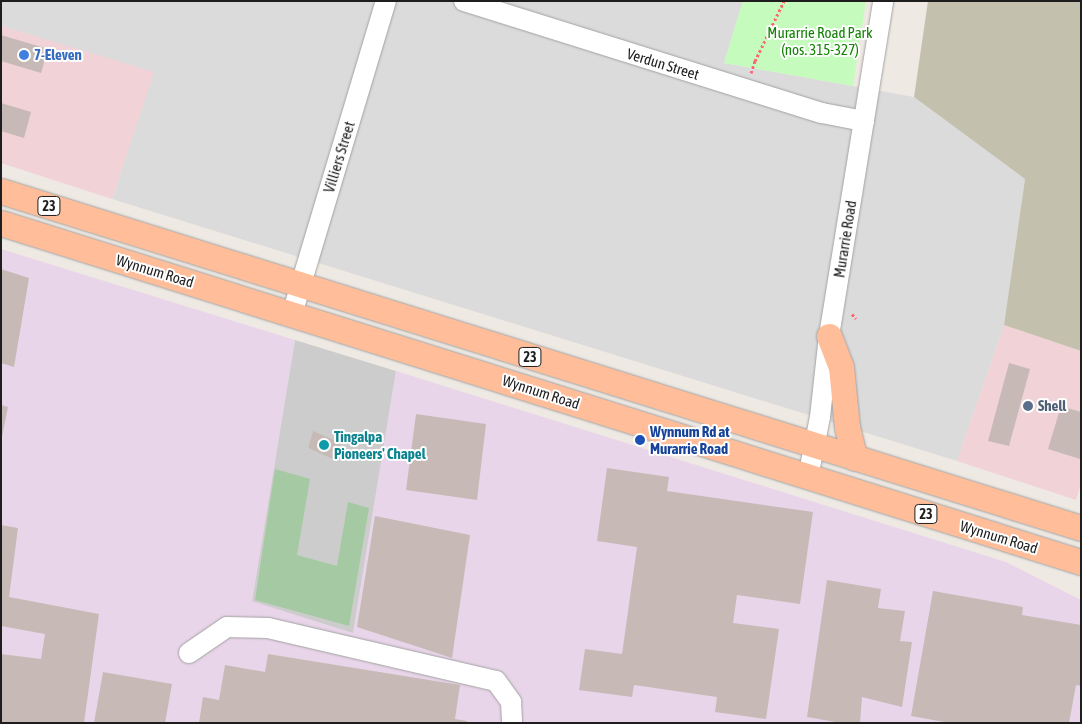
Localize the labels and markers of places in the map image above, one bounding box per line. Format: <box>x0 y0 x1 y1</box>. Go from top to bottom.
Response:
place label: 7-Eleven <box>34 46 82 64</box>
marker: 7-Eleven <box>18 49 30 61</box>
place label: Shell <box>1038 397 1066 415</box>
marker: Shell <box>1022 400 1034 412</box>
place label: Wynnum Rd at Murarrie Road <box>650 422 730 457</box>
place label: Tingalpa Pioneers' Chapel <box>334 427 426 462</box>
marker: Wynnum Rd at Murarrie Road <box>634 434 646 446</box>
marker: Tingalpa Pioneers' Chapel <box>318 439 330 451</box>

